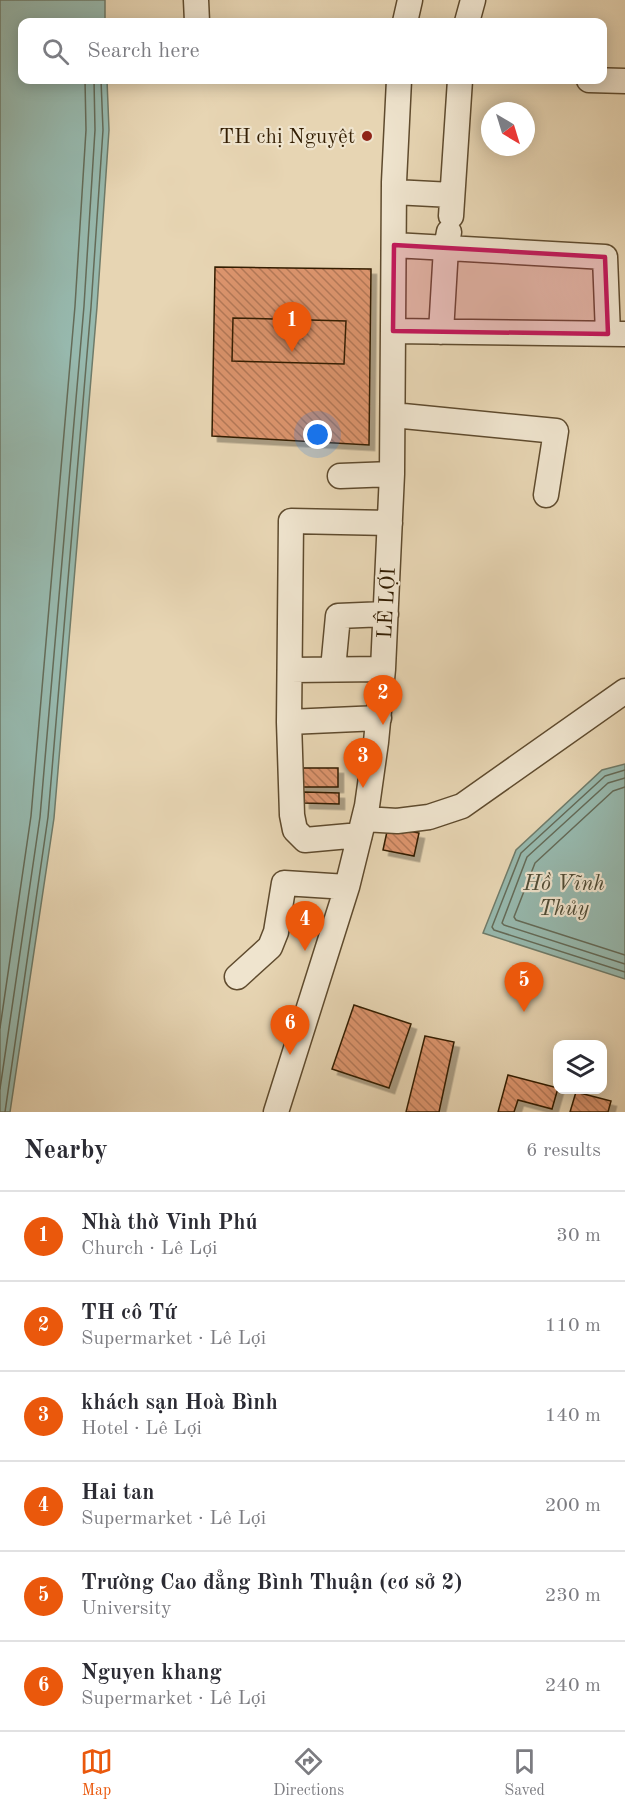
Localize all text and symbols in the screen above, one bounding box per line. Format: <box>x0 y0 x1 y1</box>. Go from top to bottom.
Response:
search box <box>18 18 607 84</box>
icon: search <box>39 35 72 68</box>
text: Search here <box>87 40 200 62</box>
north arrow <box>481 102 535 156</box>
place label: TH chị Nguyệt <box>219 127 355 148</box>
marker: TH chị Nguyệt <box>360 129 374 143</box>
pin: 1 <box>272 302 312 352</box>
your location <box>303 420 332 449</box>
street label: LÊ LỢI <box>371 567 400 639</box>
pin: 2 <box>364 676 403 725</box>
pin: 3 <box>344 738 382 788</box>
water label: Hồ Vĩnh Thủy <box>522 872 605 920</box>
pin: 4 <box>286 902 324 951</box>
pin: 5 <box>504 962 544 1012</box>
pin: 6 <box>270 1006 310 1055</box>
map controls <box>553 1040 607 1094</box>
button: layers <box>553 1040 607 1094</box>
text: Nearby <box>24 1138 108 1164</box>
text: 6 results <box>526 1141 601 1161</box>
text: Nhà thờ Vinh Phú <box>81 1212 258 1234</box>
text: 1 <box>38 1226 49 1246</box>
text: 30 m <box>556 1226 601 1246</box>
text: Church · Lê Lợi <box>81 1239 217 1259</box>
text: TH cô Tứ <box>81 1302 176 1324</box>
text: 2 <box>38 1316 49 1336</box>
text: 110 m <box>545 1316 601 1336</box>
text: Supermarket · Lê Lợi <box>81 1329 266 1349</box>
text: khách sạn Hoà Bình <box>81 1392 278 1414</box>
text: 3 <box>38 1406 49 1426</box>
text: 140 m <box>545 1406 601 1426</box>
text: Hotel · Lê Lợi <box>81 1419 202 1439</box>
text: Hai tan <box>81 1482 154 1504</box>
text: 4 <box>38 1496 49 1516</box>
text: 200 m <box>545 1496 601 1516</box>
text: Supermarket · Lê Lợi <box>81 1509 266 1529</box>
text: Trường Cao đẳng Bình Thuận (cơ sở 2) <box>81 1572 462 1594</box>
text: 5 <box>38 1586 49 1606</box>
text: 230 m <box>545 1586 601 1606</box>
text: University <box>81 1599 172 1619</box>
text: Nguyen khang <box>81 1662 222 1684</box>
text: 6 <box>38 1676 49 1696</box>
text: 240 m <box>545 1676 601 1696</box>
text: Supermarket · Lê Lợi <box>81 1689 266 1709</box>
tab: Map <box>80 1745 113 1801</box>
tab: Directions <box>273 1745 344 1801</box>
tab: Saved <box>504 1745 545 1801</box>

